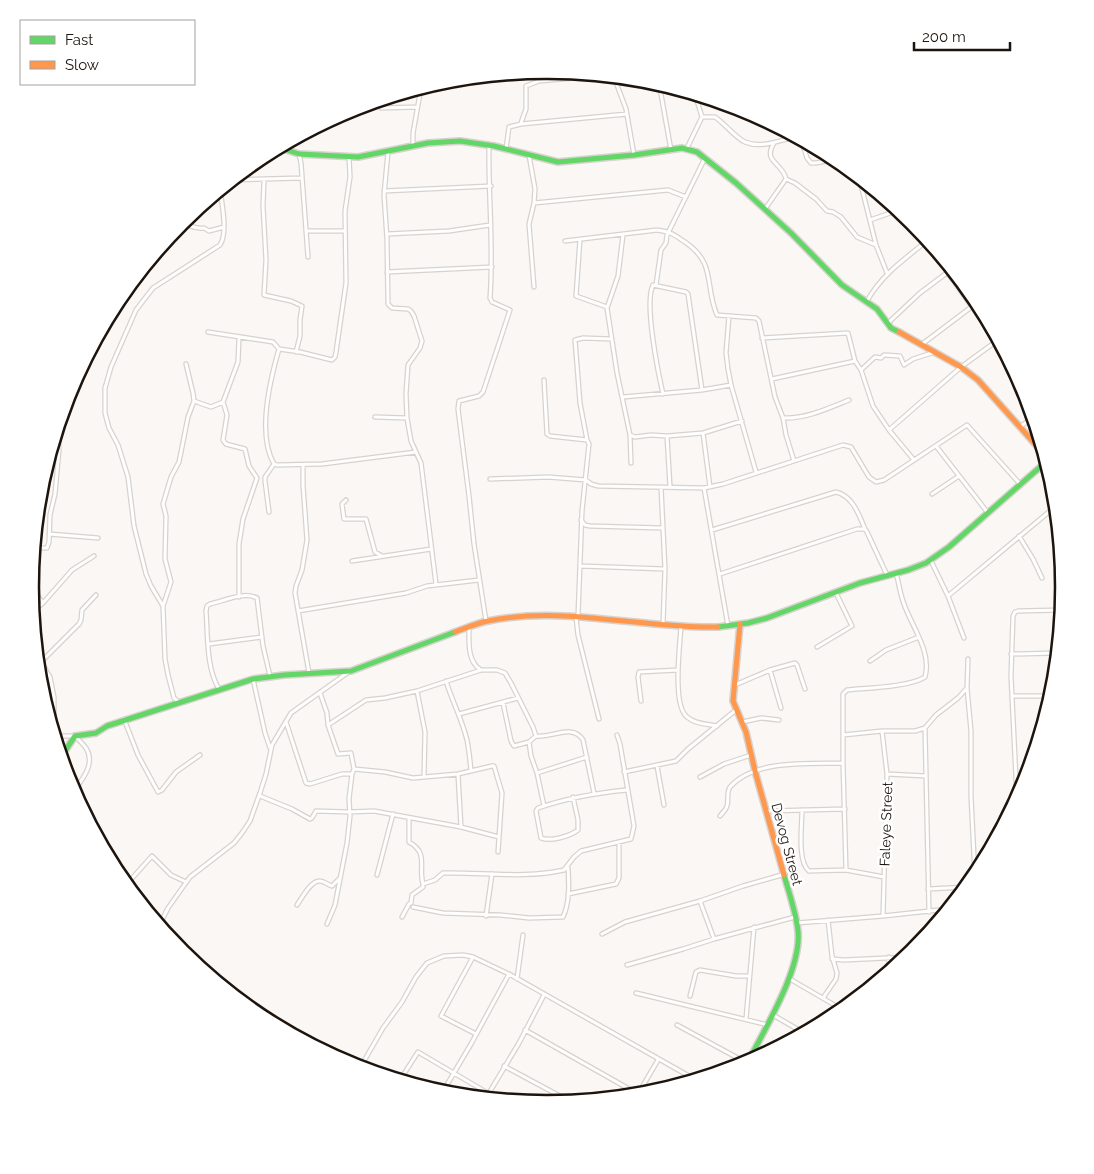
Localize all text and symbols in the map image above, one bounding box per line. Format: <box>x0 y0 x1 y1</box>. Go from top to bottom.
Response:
legend <box>20 20 195 85</box>
scale bar <box>914 20 1010 52</box>
text: 200 m <box>922 28 966 46</box>
text: Fast <box>65 31 93 49</box>
text: Slow <box>65 56 99 74</box>
street label: Faleye Street <box>877 781 895 867</box>
street label: Devog Street <box>768 801 806 887</box>

